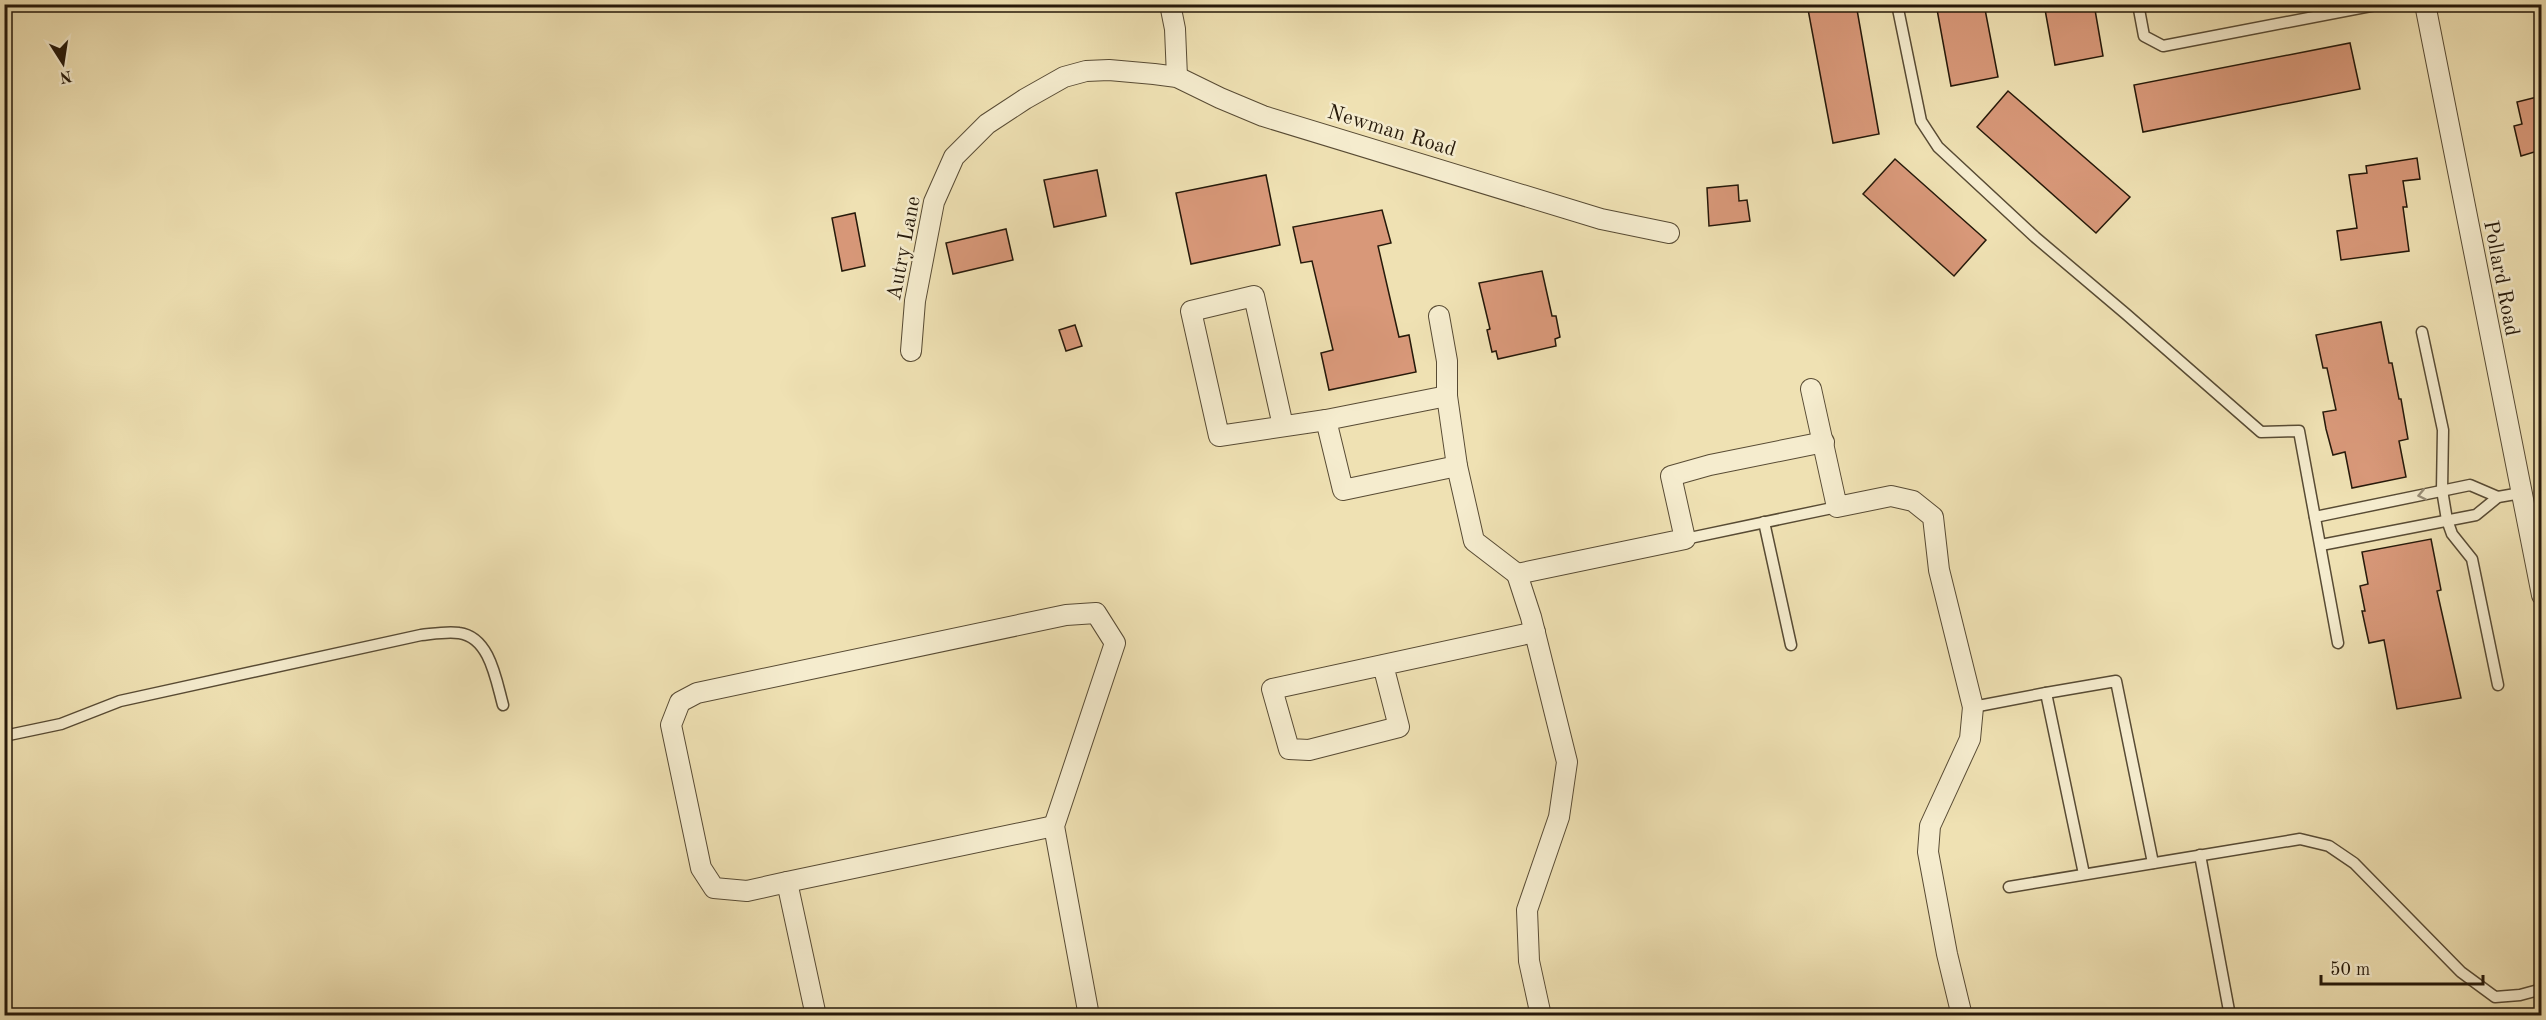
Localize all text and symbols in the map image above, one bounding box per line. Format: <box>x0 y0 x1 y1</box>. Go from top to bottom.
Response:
north arrow <box>33 33 93 93</box>
text: N <box>57 67 73 85</box>
street label: Newman Road <box>1325 102 1458 161</box>
street label: Autry Lane <box>884 194 925 302</box>
street label: Pollard Road <box>2479 219 2522 338</box>
one-way arrow <box>2417 488 2427 501</box>
scale bar <box>2321 948 2483 986</box>
text: 50 m <box>2330 961 2370 979</box>

